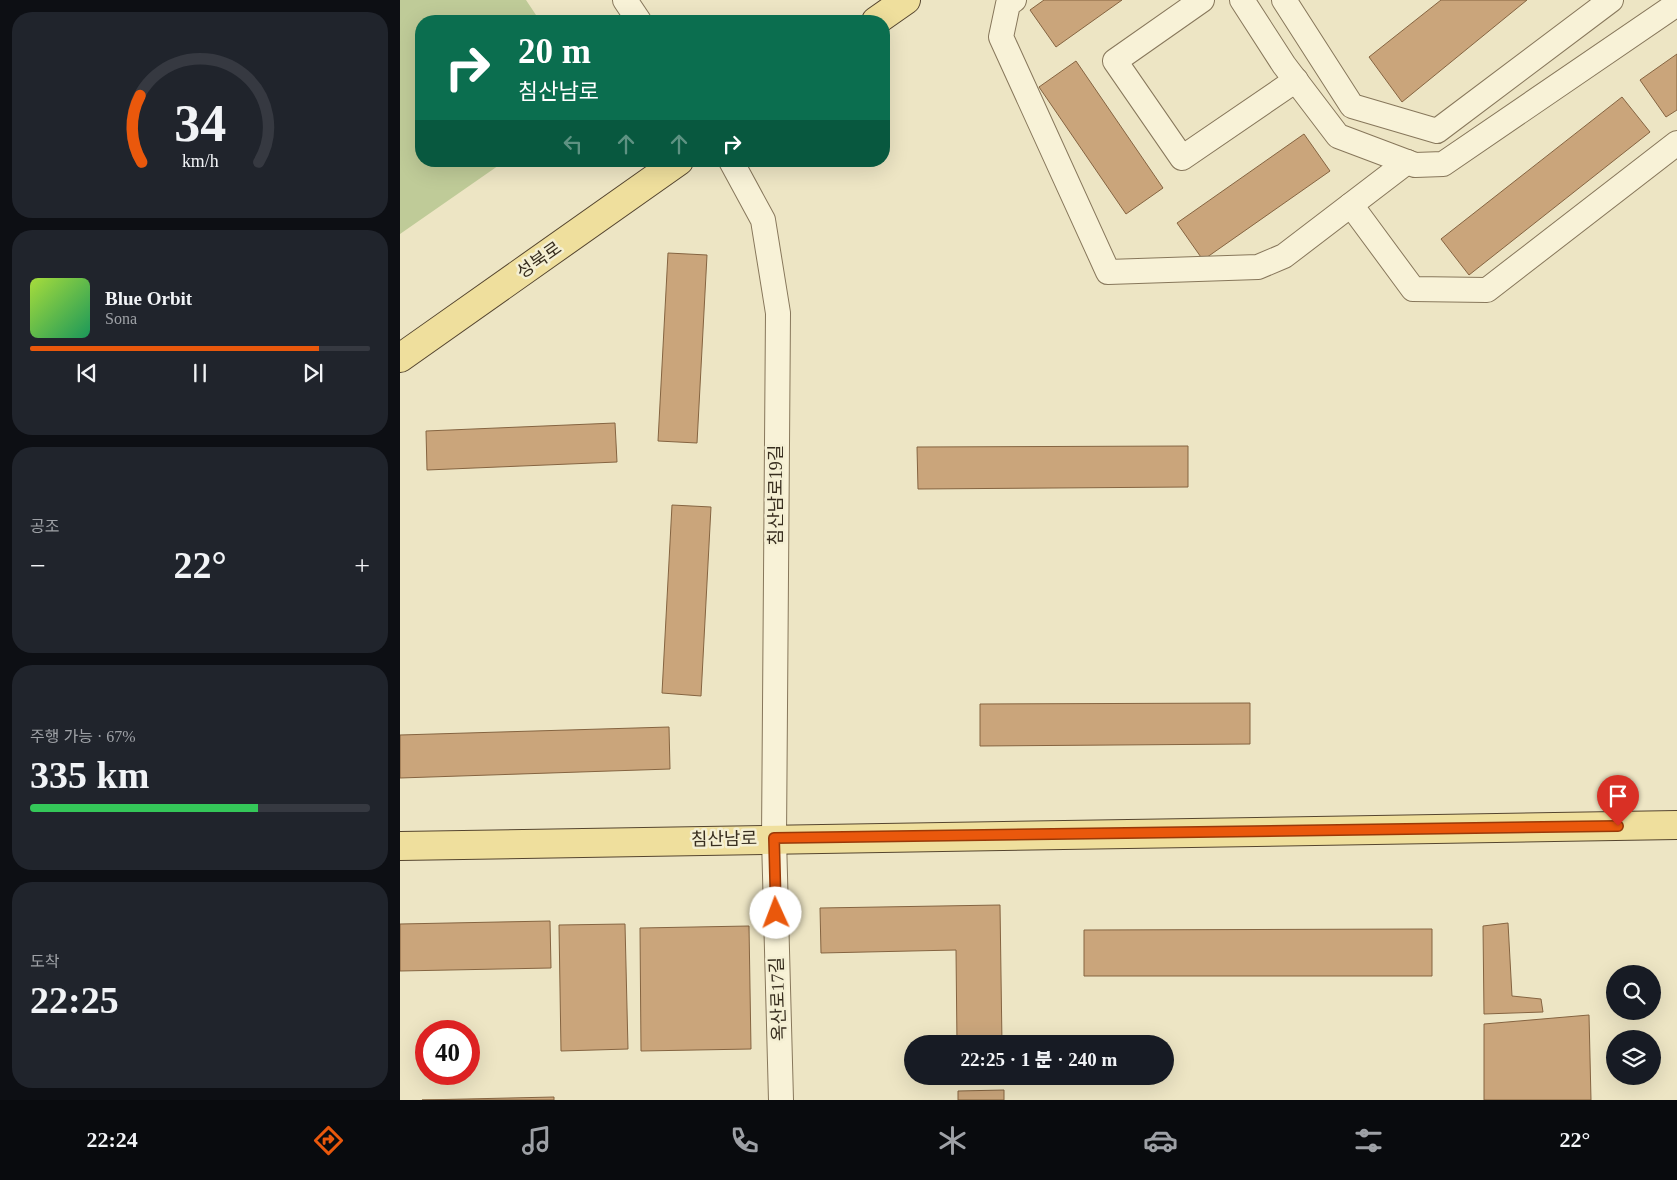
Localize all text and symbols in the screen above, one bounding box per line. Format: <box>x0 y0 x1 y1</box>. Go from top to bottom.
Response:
text: 20 m <box>518 32 591 71</box>
icon: right <box>435 35 500 100</box>
text: 침산남로 <box>518 79 599 104</box>
text: 34 <box>174 95 226 152</box>
icon: left <box>559 130 587 158</box>
icon: ahead <box>612 130 640 158</box>
icon: ahead <box>665 130 693 158</box>
icon: right <box>718 130 746 158</box>
text: km/h <box>182 151 218 171</box>
street label: 성북로 <box>513 238 565 282</box>
text: Blue Orbit <box>105 288 192 309</box>
text: Sona <box>105 310 137 327</box>
icon: previous <box>73 359 101 387</box>
icon: pause <box>186 359 214 387</box>
icon: next <box>299 359 327 387</box>
street label: 침산남로19길 <box>766 445 786 545</box>
text: 공조 <box>30 518 59 535</box>
text: 22° <box>173 544 227 586</box>
text: − <box>30 550 46 581</box>
text: + <box>354 550 370 581</box>
text: 주행 가능 · 67% <box>30 728 136 745</box>
text: 335 km <box>30 754 149 796</box>
pin <box>1597 775 1639 826</box>
icon: arrive <box>1604 782 1632 810</box>
street label: 침산남로 <box>691 828 757 850</box>
position arrow <box>749 886 801 938</box>
text: 도착 <box>30 953 59 970</box>
street label: 옥산로17길 <box>767 957 789 1041</box>
map controls <box>1606 965 1661 1085</box>
button: search <box>1606 965 1661 1020</box>
text: 22:25 <box>30 979 119 1021</box>
speed limit sign: 40 <box>415 1020 480 1085</box>
button: layers <box>1606 1030 1661 1085</box>
text: 22:25 · 1 분 · 240 m <box>961 1049 1117 1070</box>
icon: directions <box>311 1123 346 1158</box>
icon: music <box>519 1123 554 1158</box>
icon: phone <box>727 1123 762 1158</box>
icon: climate <box>935 1123 970 1158</box>
icon: car <box>1143 1123 1178 1158</box>
icon: filters <box>1351 1123 1386 1158</box>
text: 22:24 <box>87 1127 138 1152</box>
text: 22° <box>1560 1127 1590 1152</box>

